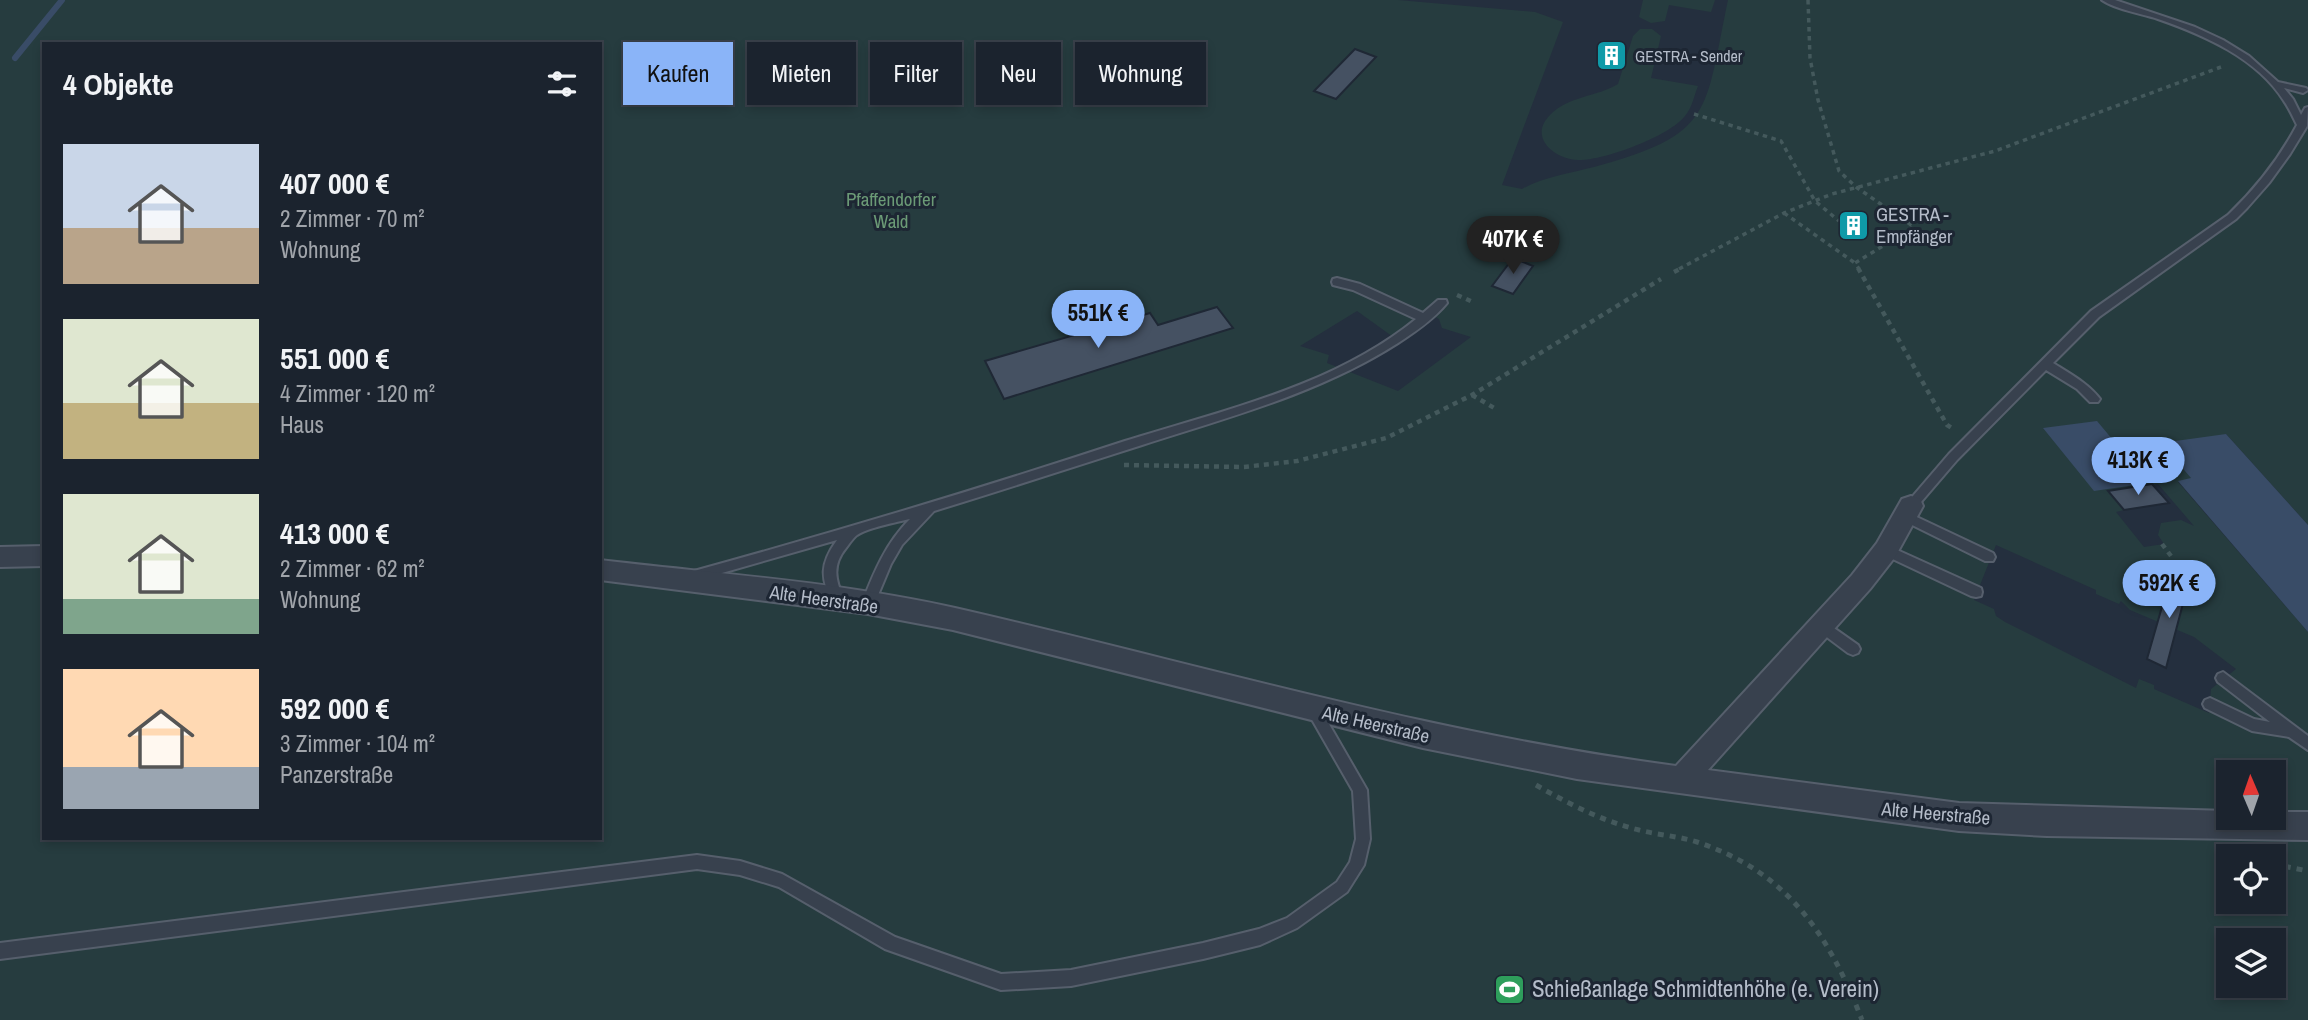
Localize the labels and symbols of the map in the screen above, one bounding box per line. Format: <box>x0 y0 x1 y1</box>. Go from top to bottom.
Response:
building icon: GESTRA - Sender <box>1595 39 1629 73</box>
place label: GESTRA - Sender <box>1635 45 1743 67</box>
park label: Pfaffendorfer Wald <box>846 186 937 234</box>
place label: GESTRA - Empfänger <box>1876 201 1953 249</box>
building icon: GESTRA - Empfänger <box>1836 208 1870 242</box>
pin: 407K € <box>1456 216 1570 276</box>
pin: 551K € <box>1041 290 1155 350</box>
pin: 413K € <box>2081 438 2195 497</box>
pin: 592K € <box>2112 560 2226 620</box>
street label: Alte Heerstraße <box>767 578 880 619</box>
street label: Alte Heerstraße <box>1319 699 1432 749</box>
north arrow <box>2216 760 2286 830</box>
street label: Alte Heerstraße <box>1880 795 1991 831</box>
sports icon: Schießanlage Schmidtenhöhe (e. Verein) <box>1492 972 1526 1006</box>
place label: Schießanlage Schmidtenhöhe (e. Verein) <box>1532 973 1879 1004</box>

